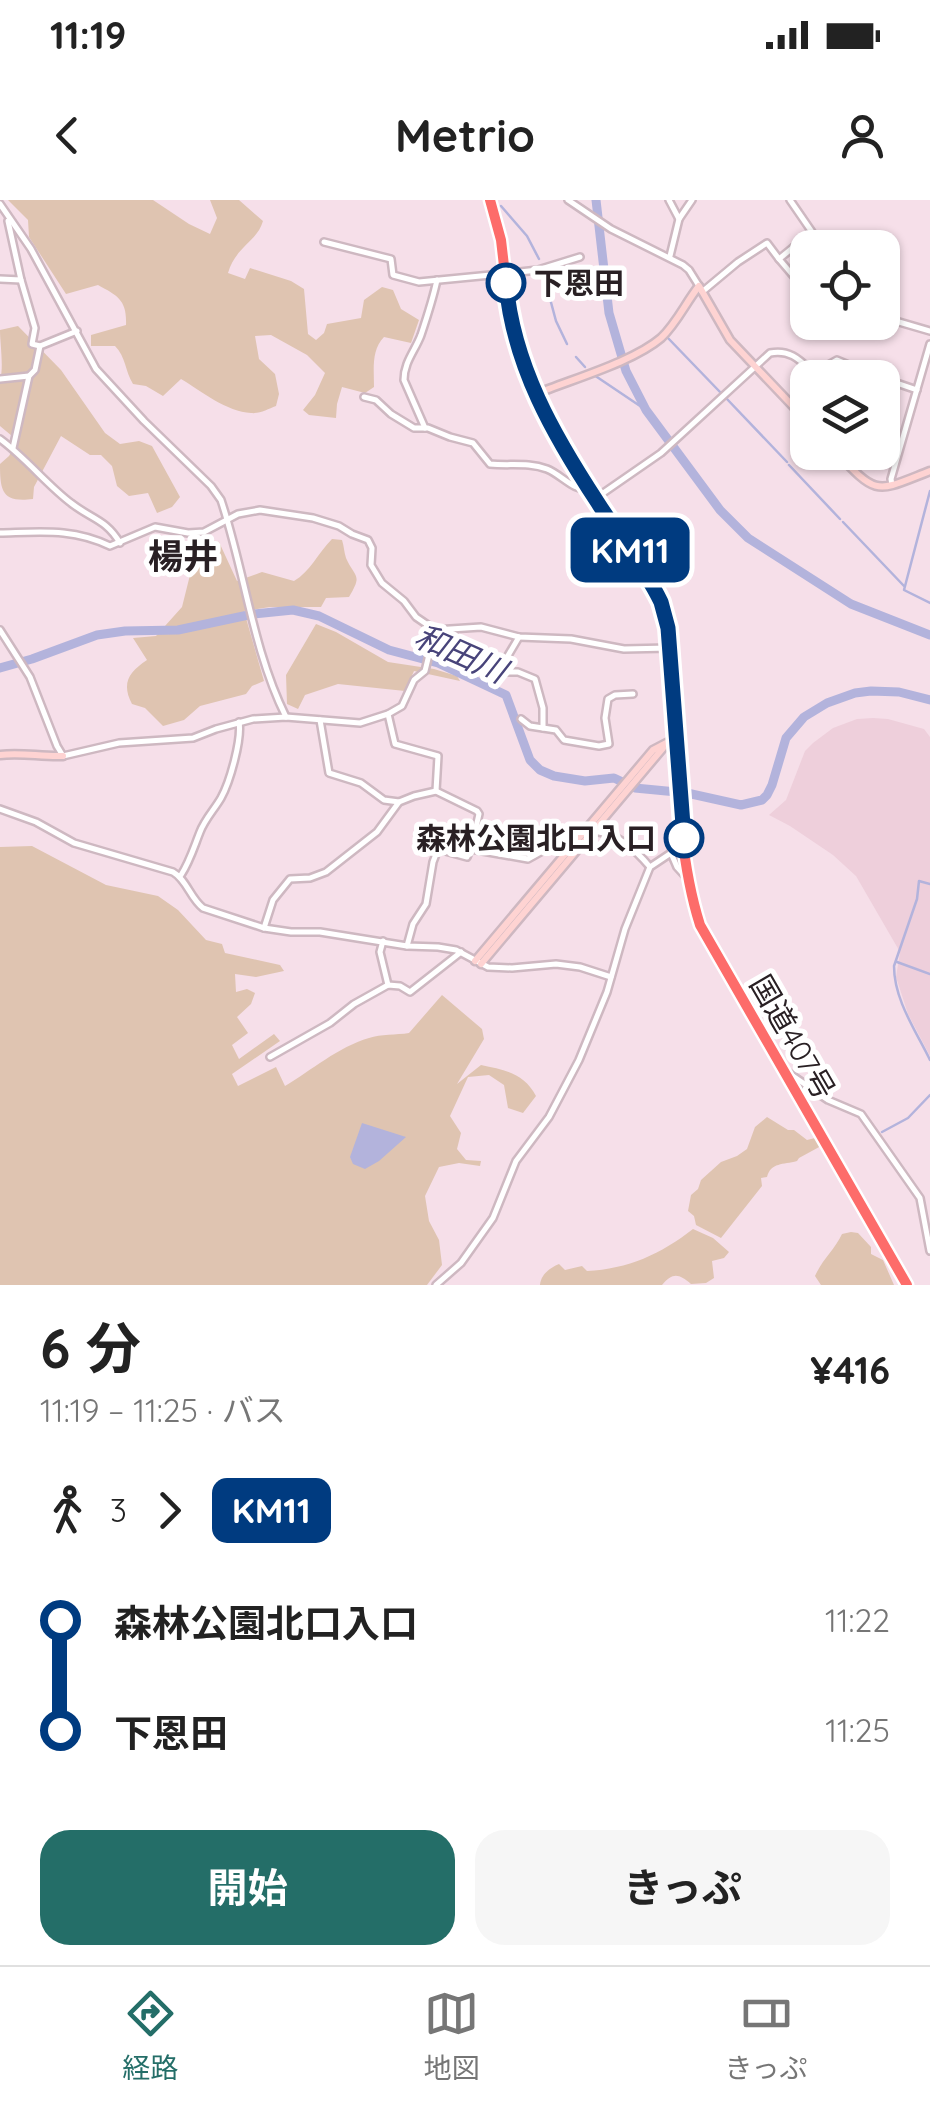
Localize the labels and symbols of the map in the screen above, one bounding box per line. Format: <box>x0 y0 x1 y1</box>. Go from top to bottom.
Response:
marker: 下恩田 <box>487 264 525 302</box>
place label: 下恩田 <box>534 264 624 302</box>
line badge: KM11 <box>560 518 700 582</box>
district label: 楊井 <box>148 534 218 578</box>
water label: 和田川 <box>409 615 516 692</box>
place label: 森林公園北口入口 <box>416 819 656 857</box>
marker: 森林公園北口入口 <box>665 819 703 857</box>
street label: 国道407号 <box>742 968 844 1106</box>

